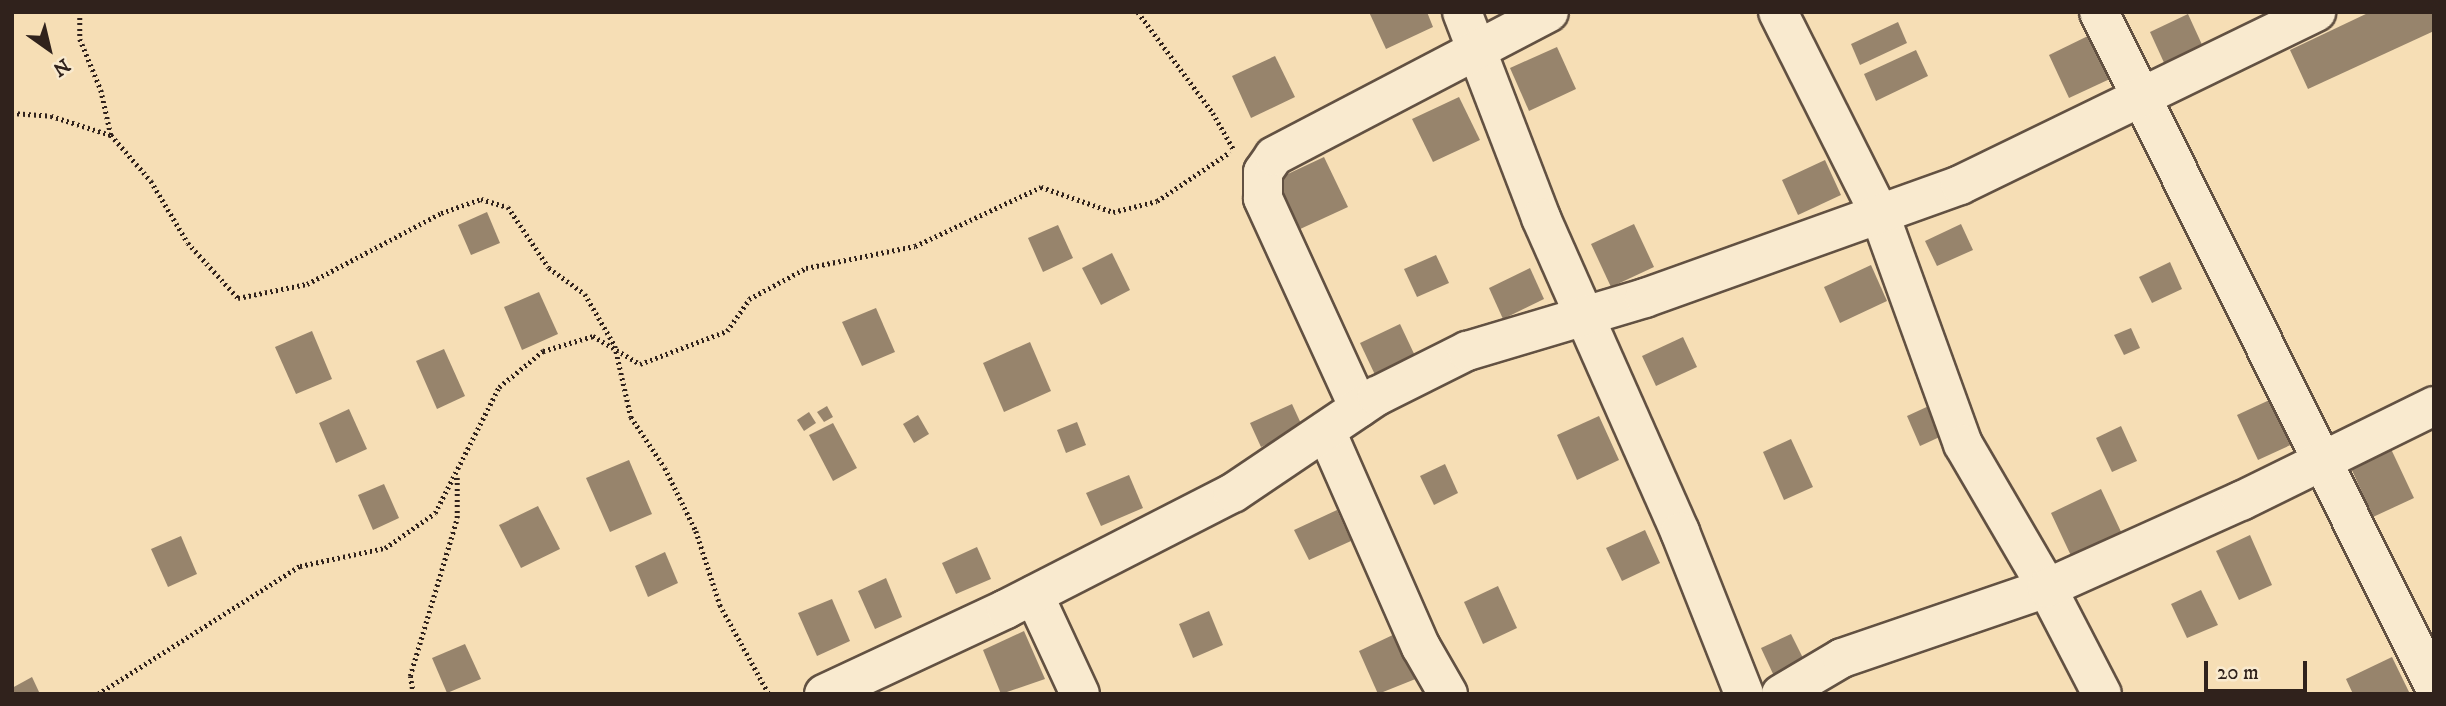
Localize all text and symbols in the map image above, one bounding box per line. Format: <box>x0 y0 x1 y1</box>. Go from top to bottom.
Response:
north arrow <box>14 14 84 84</box>
text: N <box>48 53 74 81</box>
scale bar <box>2208 646 2311 690</box>
text: 20 m <box>2217 660 2259 686</box>

